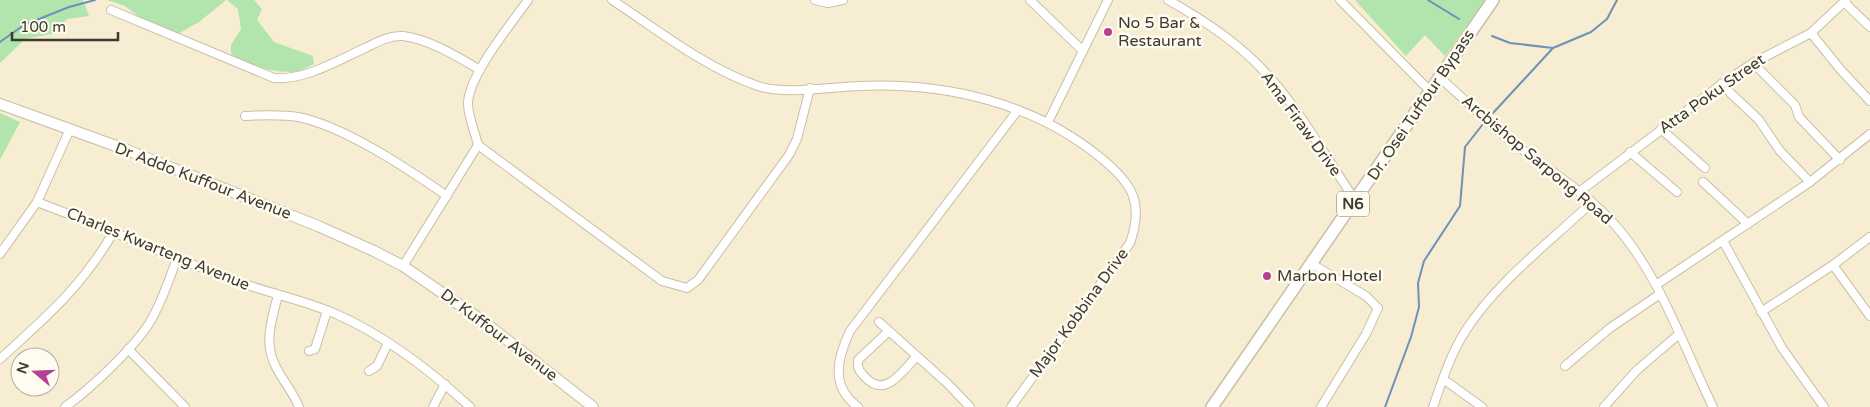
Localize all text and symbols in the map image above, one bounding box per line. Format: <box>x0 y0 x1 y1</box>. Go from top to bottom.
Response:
scale bar <box>12 10 119 42</box>
place label: No 5 Bar & Restaurant <box>1118 13 1202 51</box>
text: 100 m <box>20 18 66 36</box>
marker: No 5 Bar & Restaurant <box>1102 26 1114 38</box>
street label: Dr. Osei Tuffour Bypass <box>1363 26 1479 184</box>
street label: Atta Poku Street <box>1655 50 1769 138</box>
street label: Ama Firaw Drive <box>1256 68 1346 180</box>
street label: Arcbishop Sarpong Road <box>1458 91 1616 229</box>
street label: Dr Addo Kuffour Avenue <box>112 138 294 224</box>
road number: N6 <box>1337 192 1369 216</box>
street label: Charles Kwarteng Avenue <box>64 203 252 295</box>
street label: Major Kobbina Drive <box>1025 244 1133 382</box>
place label: Marbon Hotel <box>1277 266 1382 286</box>
marker: Marbon Hotel <box>1261 270 1273 282</box>
street label: Dr Kuffour Avenue <box>436 284 562 386</box>
north arrow <box>10 347 60 397</box>
text: N <box>13 360 33 376</box>

